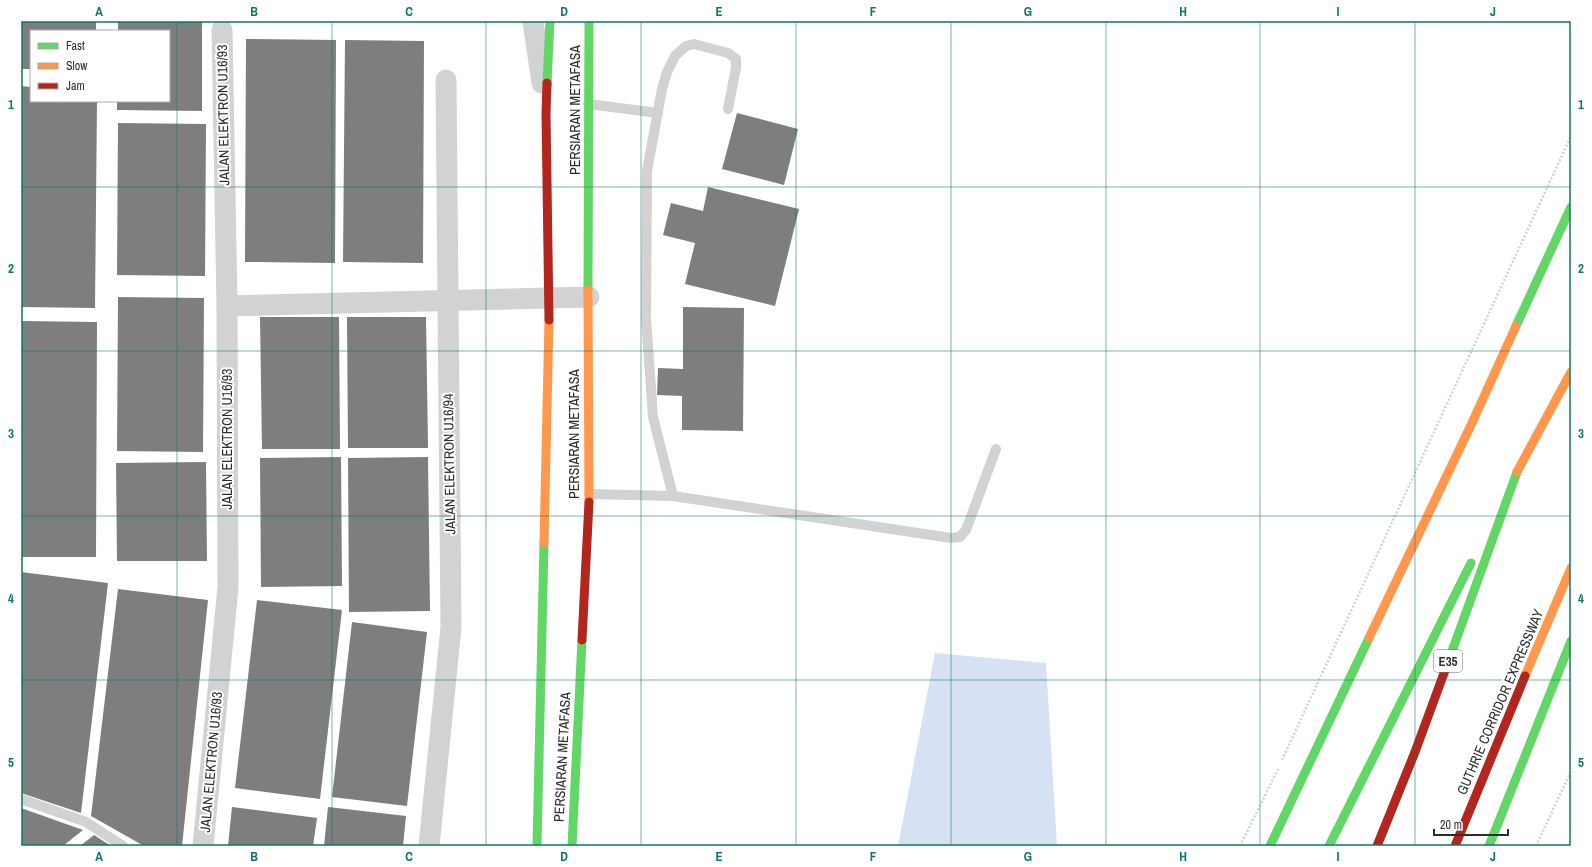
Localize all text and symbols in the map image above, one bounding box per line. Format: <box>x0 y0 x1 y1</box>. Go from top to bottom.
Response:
text: A <box>95 3 103 20</box>
text: B <box>250 3 258 20</box>
text: C <box>405 3 413 20</box>
text: D <box>560 3 568 20</box>
text: E <box>715 3 723 20</box>
text: F <box>870 3 877 20</box>
text: G <box>1024 3 1032 20</box>
text: H <box>1179 3 1187 20</box>
text: I <box>1337 3 1340 20</box>
text: J <box>1490 3 1496 20</box>
legend <box>30 30 170 102</box>
text: Fast <box>66 38 85 54</box>
street label: JALAN ELEKTRON U16/93 <box>213 44 233 186</box>
street label: PERSIARAN METAFASA <box>566 45 584 175</box>
text: Slow <box>66 58 88 74</box>
text: Jam <box>66 78 85 94</box>
text: 1 <box>8 96 14 113</box>
text: 1 <box>1578 96 1584 113</box>
text: 2 <box>8 260 14 277</box>
text: 2 <box>1578 260 1584 277</box>
street label: JALAN ELEKTRON U16/93 <box>218 368 236 510</box>
street label: PERSIARAN METAFASA <box>565 369 583 499</box>
street label: JALAN ELEKTRON U16/94 <box>439 393 459 535</box>
text: 3 <box>8 425 14 442</box>
text: 3 <box>1578 425 1584 442</box>
text: 4 <box>8 590 14 607</box>
text: 4 <box>1578 590 1584 607</box>
street label: GUTHRIE CORRIDOR EXPRESSWAY <box>1453 606 1547 797</box>
road number: E35 <box>1434 650 1462 672</box>
street label: JALAN ELEKTRON U16/93 <box>196 691 226 833</box>
street label: PERSIARAN METAFASA <box>550 691 574 822</box>
text: 5 <box>8 754 14 771</box>
text: 5 <box>1578 754 1584 771</box>
scale bar <box>1434 811 1508 837</box>
text: 20 m <box>1440 817 1462 833</box>
text: A <box>95 848 103 865</box>
text: B <box>250 848 258 865</box>
text: C <box>405 848 413 865</box>
text: D <box>560 848 568 865</box>
text: E <box>715 848 723 865</box>
text: F <box>870 848 877 865</box>
text: G <box>1024 848 1032 865</box>
text: H <box>1179 848 1187 865</box>
text: I <box>1337 848 1340 865</box>
text: J <box>1490 848 1496 865</box>

